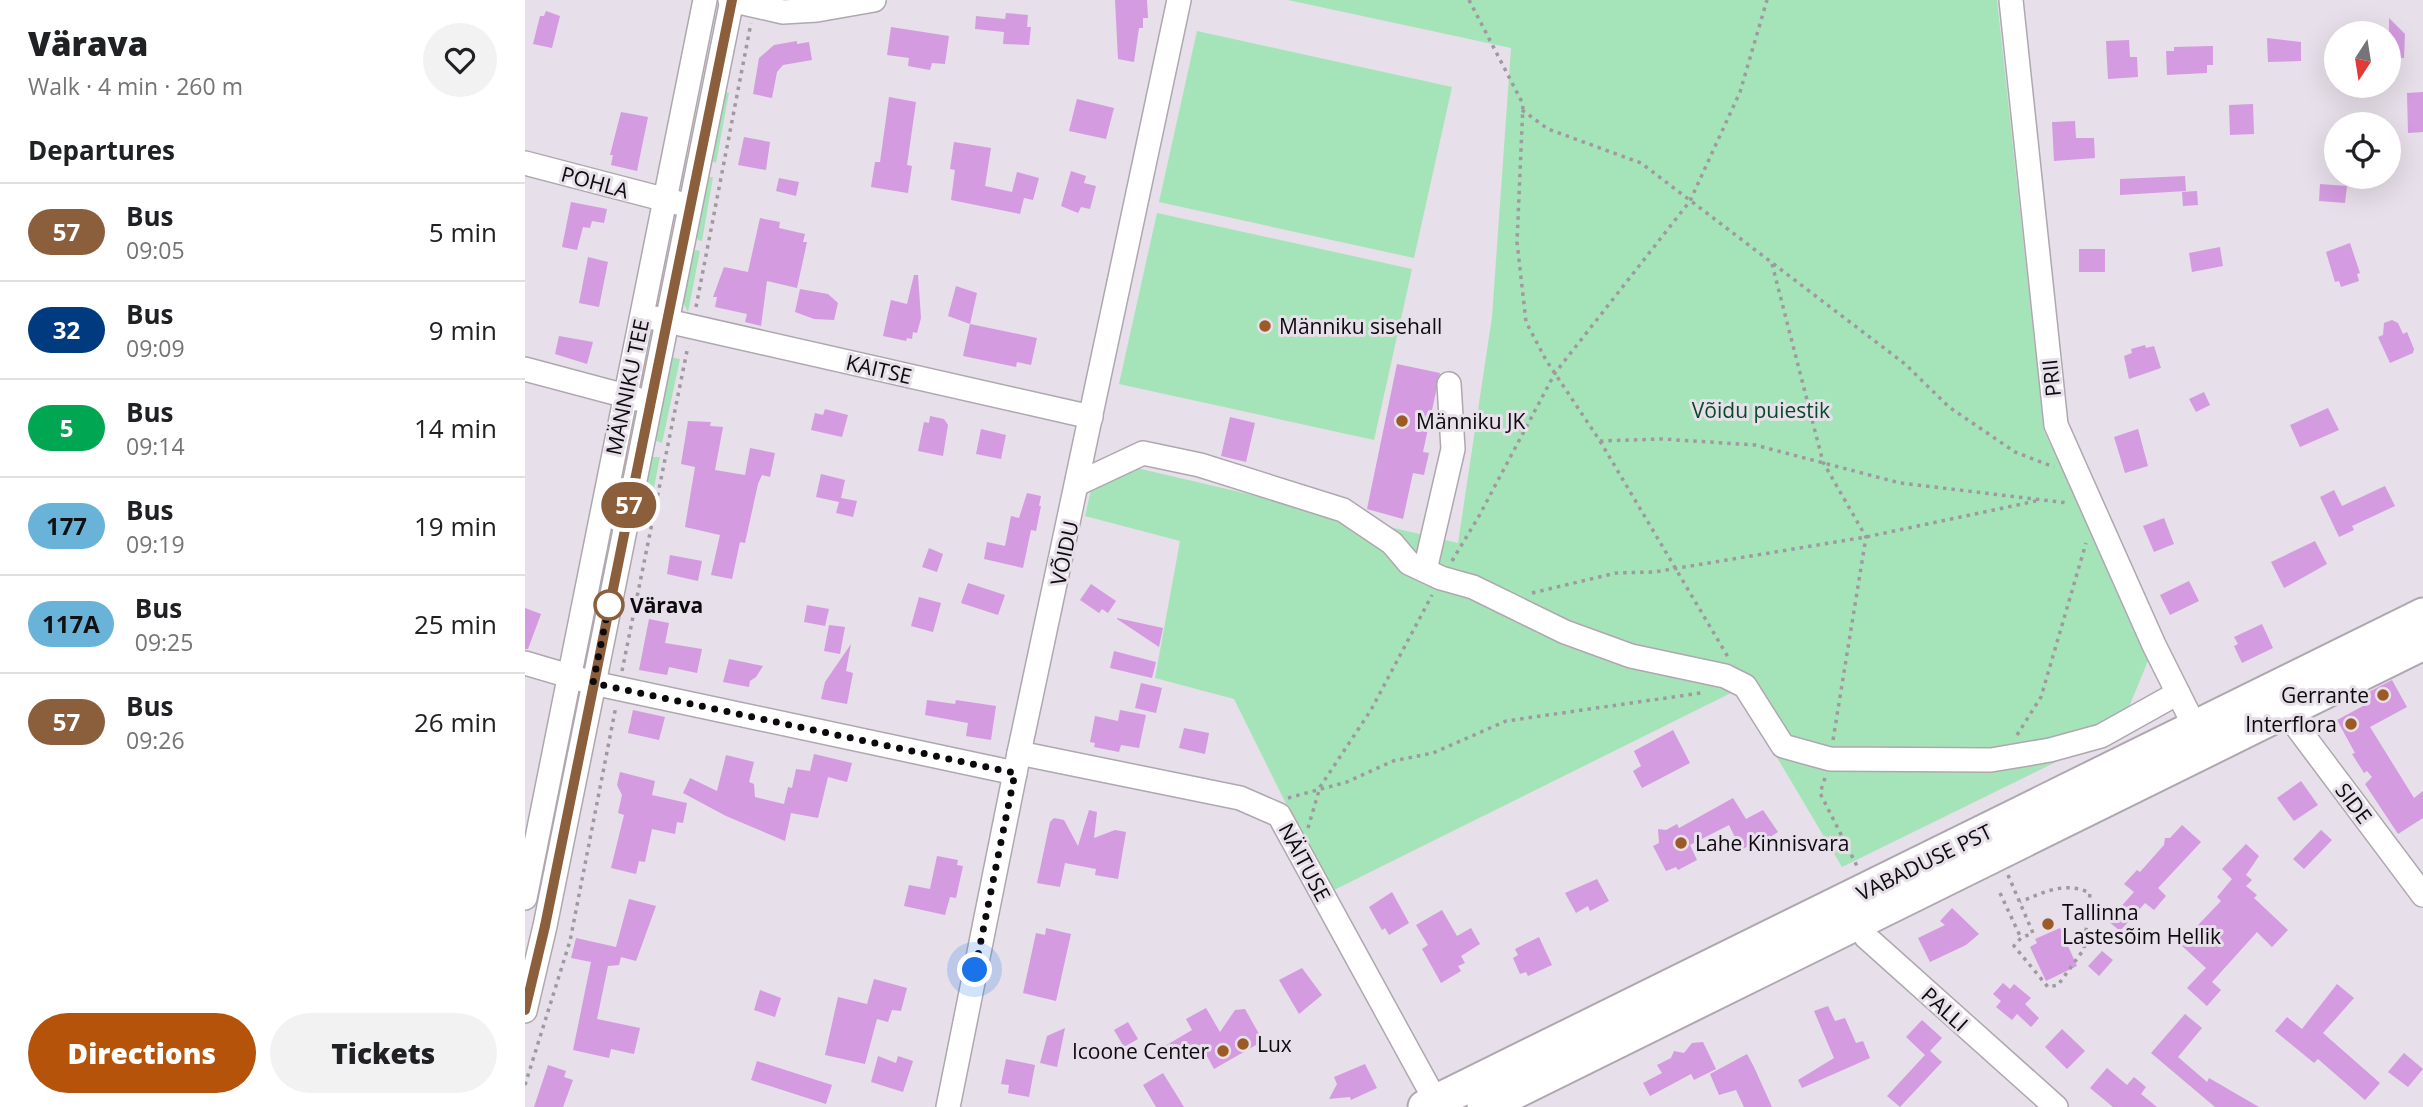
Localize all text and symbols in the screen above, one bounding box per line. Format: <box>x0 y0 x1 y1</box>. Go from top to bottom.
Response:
text: Värava <box>28 21 148 66</box>
north arrow <box>2324 21 2401 98</box>
map controls <box>2324 21 2401 189</box>
button: heart <box>423 23 497 97</box>
text: Walk · 4 min · 260 m <box>28 70 243 102</box>
button: locate <box>2324 112 2401 189</box>
text: Departures <box>28 132 175 168</box>
street label: POHLA <box>558 160 632 205</box>
text: Bus <box>126 198 173 234</box>
text: 5 min <box>429 214 497 250</box>
text: 57 <box>53 215 80 248</box>
text: 09:05 <box>126 234 185 266</box>
text: Bus <box>126 296 173 332</box>
text: 9 min <box>429 312 497 348</box>
place label: Männiku sisehall <box>1279 312 1442 340</box>
text: 32 <box>53 313 80 346</box>
street label: MÄNNIKU TEE <box>599 317 655 457</box>
marker: Männiku sisehall <box>1257 318 1273 334</box>
text: 09:09 <box>126 332 185 364</box>
street label: KAITSE <box>843 348 915 390</box>
street label: PRII <box>2035 358 2067 398</box>
text: Bus <box>126 394 173 430</box>
park label: Võidu puiestik <box>1692 396 1830 424</box>
place label: Männiku JK <box>1416 407 1526 435</box>
text: 14 min <box>414 410 497 446</box>
text: 5 <box>60 411 73 444</box>
marker: Männiku JK <box>1394 413 1410 429</box>
text: 09:14 <box>126 430 185 462</box>
line badge: 57 <box>597 482 661 528</box>
text: 57 <box>615 488 643 521</box>
text: Bus <box>126 492 173 528</box>
text: 19 min <box>414 508 497 544</box>
text: 177 <box>46 509 87 542</box>
street label: VÕIDU <box>1044 518 1084 588</box>
text: 09:19 <box>126 528 185 560</box>
text: Bus <box>135 590 182 626</box>
marker: Värava <box>594 590 624 620</box>
place label: Värava <box>630 591 703 619</box>
text: 25 min <box>414 606 497 642</box>
text: 117A <box>42 607 100 640</box>
text: 09:25 <box>135 626 193 658</box>
place label: Gerrante <box>2281 681 2369 709</box>
marker: Gerrante <box>2375 687 2391 703</box>
text: Bus <box>126 688 173 724</box>
text: 26 min <box>414 704 497 740</box>
text: 57 <box>53 705 80 738</box>
place label: Interflora <box>2245 710 2337 738</box>
marker: Interflora <box>2343 716 2359 732</box>
text: 09:26 <box>126 724 185 756</box>
street label: SIDE <box>2329 777 2379 829</box>
street label: VABADUSE PST <box>1852 817 1997 907</box>
street label: NÄITUSE <box>1273 818 1337 906</box>
place label: Lahe Kinnisvara <box>1695 829 1849 857</box>
marker: Lahe Kinnisvara <box>1673 835 1689 851</box>
place label: Tallinna Lastesõim Hellik <box>2062 898 2221 950</box>
marker: Tallinna Lastesõim Hellik <box>2040 916 2056 932</box>
your location <box>957 952 992 987</box>
street label: PALLI <box>1916 981 1974 1037</box>
button: Directions <box>28 1013 256 1093</box>
button: Tickets <box>270 1013 497 1093</box>
place label: Lux <box>1257 1030 1292 1058</box>
marker: Lux <box>1235 1036 1251 1052</box>
place label: Icoone Center <box>1072 1037 1209 1065</box>
marker: Icoone Center <box>1215 1043 1231 1059</box>

